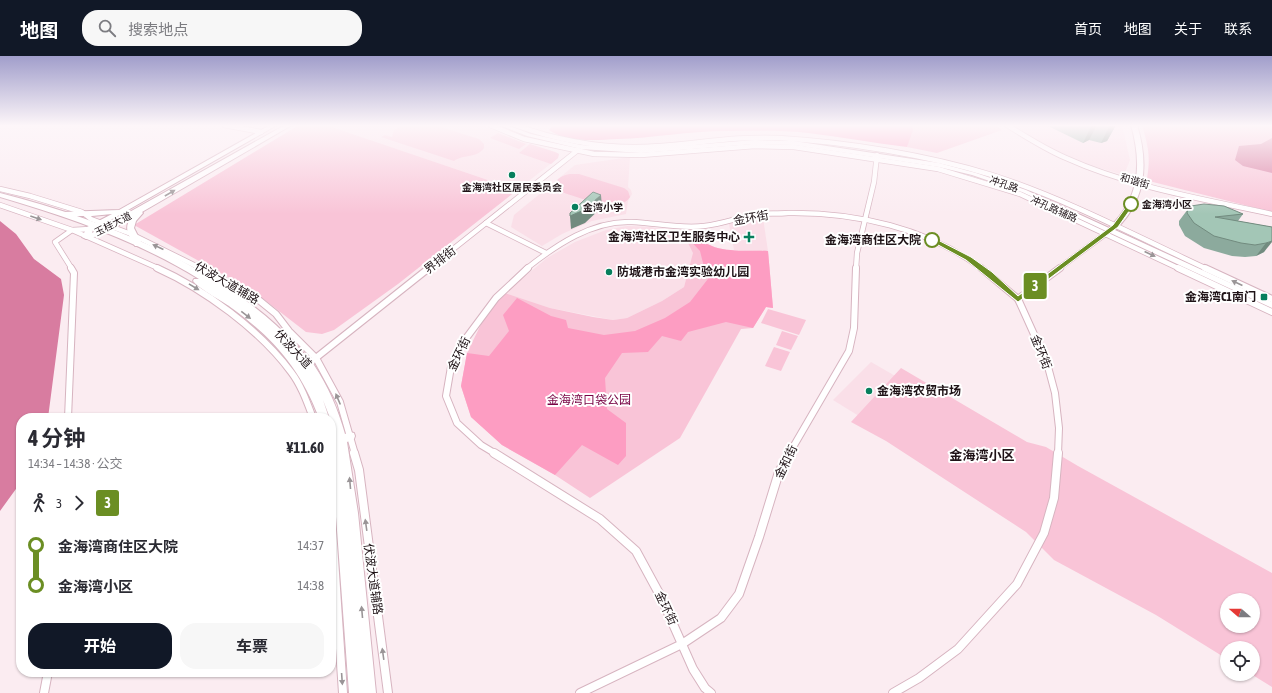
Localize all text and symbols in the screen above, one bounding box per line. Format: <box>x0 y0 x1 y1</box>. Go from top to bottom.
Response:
search box <box>82 10 362 46</box>
icon: search <box>96 17 118 39</box>
text: 地图 <box>20 19 58 41</box>
text: 搜索地点 <box>128 21 188 38</box>
text: 首页 <box>1074 21 1102 37</box>
text: 地图 <box>1124 21 1152 37</box>
text: 关于 <box>1174 21 1202 37</box>
text: 联系 <box>1224 21 1252 37</box>
marker: 金海湾社区居民委员会 <box>507 170 517 180</box>
street label: 和谐街 <box>1119 172 1151 190</box>
street label: 冲孔路 <box>988 174 1020 194</box>
place label: 金海湾社区居民委员会 <box>461 181 562 193</box>
one-way arrow <box>164 189 176 196</box>
street label: 冲孔路辅路 <box>1029 194 1079 224</box>
marker: 金海湾小区 <box>1123 196 1139 212</box>
place label: 金海湾小区 <box>1141 199 1192 210</box>
marker: 金湾小学 <box>570 202 580 212</box>
place label: 金湾小学 <box>582 202 623 213</box>
street label: 金环街 <box>732 208 770 228</box>
street label: 玉桂大道 <box>93 210 133 238</box>
one-way arrow <box>31 216 43 222</box>
place label: 金海湾社区卫生服务中心 <box>608 230 740 244</box>
marker: 金海湾社区卫生服务中心 <box>743 231 755 243</box>
marker: 金海湾商住区大院 <box>924 232 940 248</box>
place label: 金海湾商住区大院 <box>825 233 921 247</box>
street label: 界排街 <box>422 243 458 277</box>
one-way arrow <box>153 244 164 250</box>
one-way arrow <box>1144 251 1155 257</box>
street label: 伏波大道辅路 <box>192 259 262 307</box>
place label: 防城港市金湾实验幼儿园 <box>617 265 749 279</box>
marker: 防城港市金湾实验幼儿园 <box>604 267 614 277</box>
line badge: 3 <box>1022 273 1048 299</box>
text: 3 <box>1032 278 1038 294</box>
one-way arrow <box>1231 280 1242 286</box>
one-way arrow <box>188 284 200 291</box>
place label: 金海湾C1南门 <box>1185 290 1256 304</box>
marker: 金海湾C1南门 <box>1259 292 1269 302</box>
one-way arrow <box>241 310 252 319</box>
street label: 伏波大道 <box>272 327 314 371</box>
street label: 金环街 <box>1028 333 1054 371</box>
street label: 金环街 <box>445 335 473 373</box>
place label: 金海湾农贸市场 <box>877 384 961 398</box>
marker: 金海湾农贸市场 <box>864 386 874 396</box>
one-way arrow <box>335 393 341 404</box>
park label: 金海湾口袋公园 <box>547 393 631 407</box>
text: 4 分钟 <box>28 425 85 451</box>
text: ¥11.60 <box>286 439 324 456</box>
street label: 金和街 <box>772 443 800 481</box>
district label: 金海湾小区 <box>949 448 1015 463</box>
text: 14:34 – 14:38 · 公交 <box>28 456 123 471</box>
one-way arrow <box>346 477 353 489</box>
icon: walk <box>28 492 50 514</box>
icon: forward <box>68 492 90 514</box>
text: 3 <box>104 495 111 511</box>
text: 3 <box>56 496 62 511</box>
one-way arrow <box>363 519 369 532</box>
text: 金海湾商住区大院 <box>58 538 178 555</box>
text: 14:37 <box>297 538 324 553</box>
street label: 伏波大道辅路 <box>361 542 385 616</box>
text: 金海湾小区 <box>58 578 133 595</box>
text: 14:38 <box>297 578 324 593</box>
street label: 金环街 <box>652 589 680 627</box>
north arrow <box>1220 593 1260 633</box>
map controls <box>1220 593 1260 681</box>
one-way arrow <box>358 606 365 618</box>
button: 开始 <box>28 623 172 669</box>
button: 车票 <box>180 623 324 669</box>
button: locate <box>1220 641 1260 681</box>
one-way arrow <box>380 648 386 660</box>
one-way arrow <box>339 673 346 685</box>

